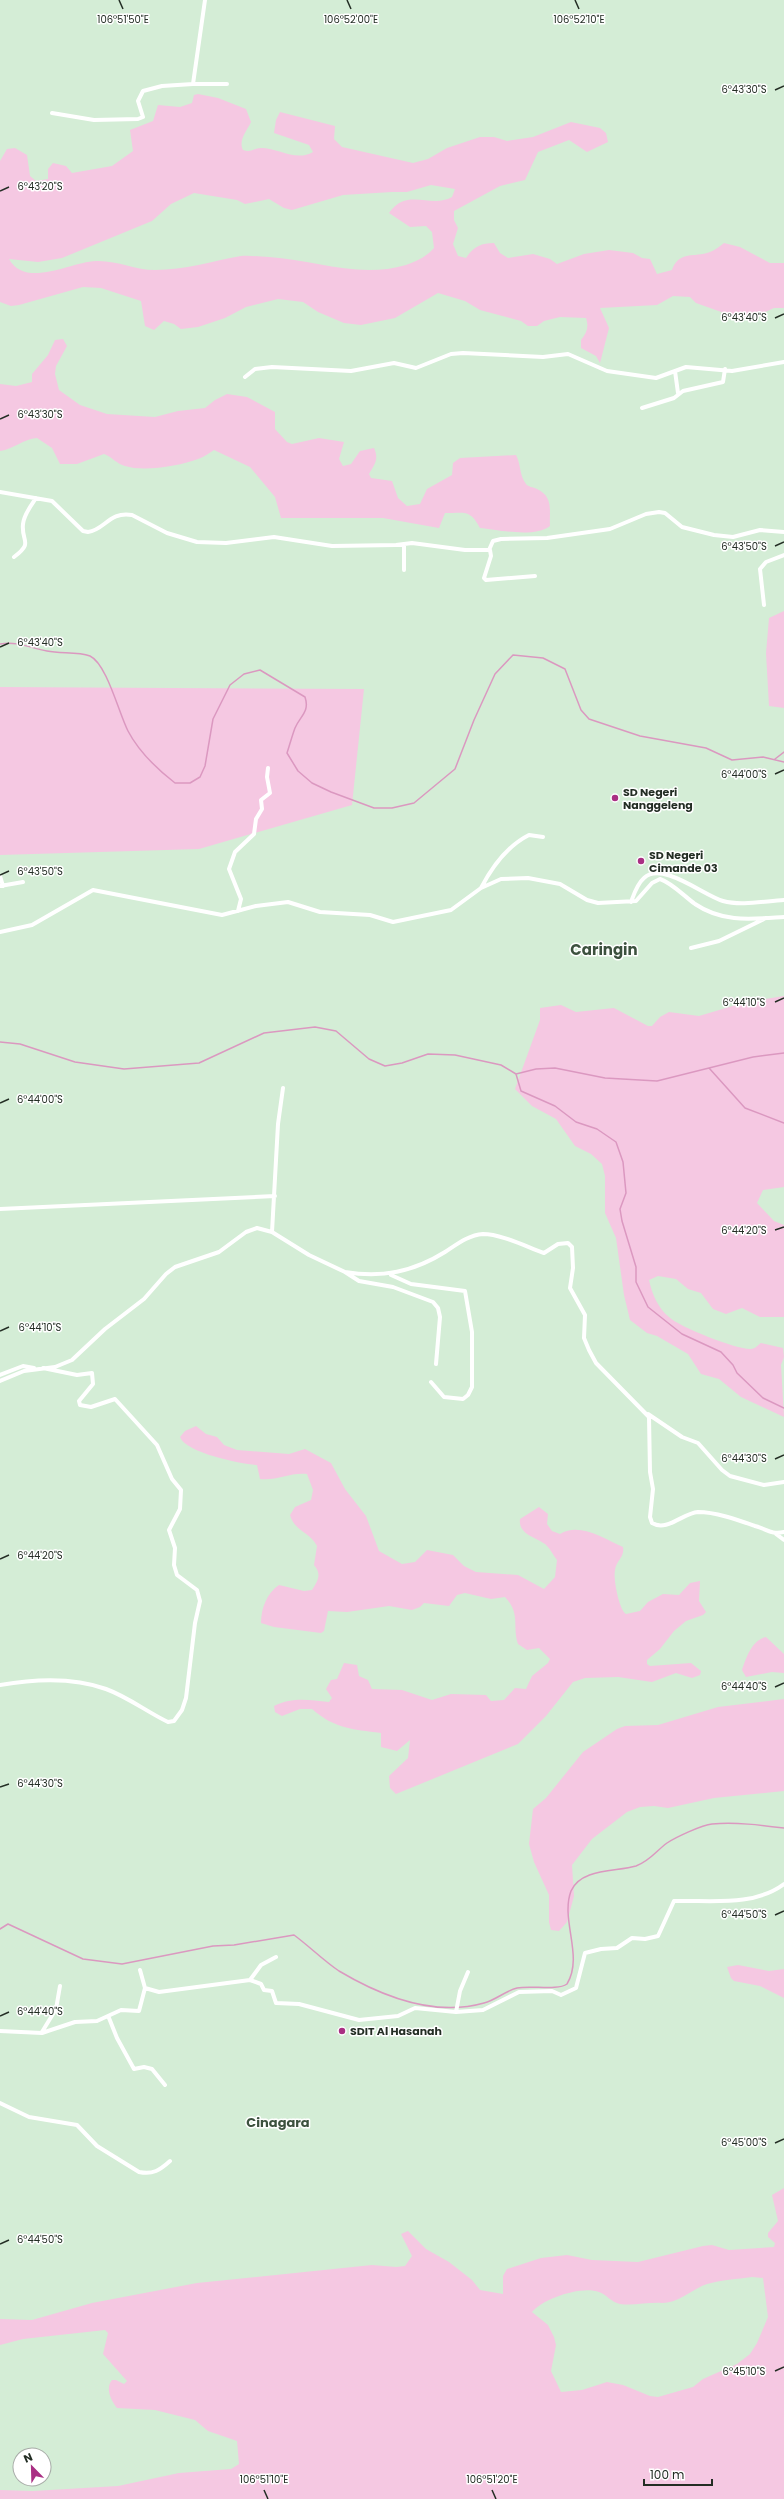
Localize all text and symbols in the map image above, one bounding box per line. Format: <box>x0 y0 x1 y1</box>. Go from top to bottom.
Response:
text: 106°51'50"E <box>97 12 149 27</box>
text: 106°52'00"E <box>324 12 378 27</box>
text: 106°52'10"E <box>553 12 605 27</box>
text: 6°43'30"S <box>721 82 767 97</box>
text: 6°43'20"S <box>17 179 63 194</box>
text: 6°43'40"S <box>721 310 767 325</box>
text: 6°43'30"S <box>17 407 63 422</box>
text: 6°43'50"S <box>721 539 767 554</box>
text: 6°43'40"S <box>17 635 63 650</box>
text: 6°44'00"S <box>721 767 767 782</box>
place label: SD Negeri Nanggeleng <box>623 784 693 813</box>
marker: SD Negeri Nanggeleng <box>610 793 620 803</box>
place label: SD Negeri Cimande 03 <box>649 847 718 876</box>
marker: SD Negeri Cimande 03 <box>636 856 646 866</box>
text: 6°43'50"S <box>17 864 63 879</box>
district label: Caringin <box>570 939 638 960</box>
text: 6°44'10"S <box>723 995 766 1010</box>
text: 6°44'00"S <box>17 1092 63 1107</box>
text: 6°44'20"S <box>721 1223 767 1238</box>
text: 6°44'10"S <box>19 1320 62 1335</box>
text: 6°44'30"S <box>721 1451 767 1466</box>
text: 6°44'20"S <box>17 1548 63 1563</box>
text: 6°44'40"S <box>721 1679 767 1694</box>
text: 6°44'30"S <box>17 1776 63 1791</box>
text: 6°44'50"S <box>721 1907 767 1922</box>
text: 6°44'40"S <box>17 2004 63 2019</box>
place label: SDIT Al Hasanah <box>350 2023 442 2039</box>
marker: SDIT Al Hasanah <box>337 2026 347 2036</box>
district label: Cinagara <box>246 2113 310 2132</box>
text: 6°45'00"S <box>721 2135 767 2150</box>
text: 6°44'50"S <box>17 2232 63 2247</box>
text: 6°45'10"S <box>723 2364 766 2379</box>
north arrow <box>12 2447 52 2487</box>
text: N <box>21 2449 35 2467</box>
scale bar <box>644 2461 712 2487</box>
text: 100 m <box>650 2466 684 2483</box>
text: 106°51'10"E <box>240 2472 288 2487</box>
text: 106°51'20"E <box>466 2472 518 2487</box>

